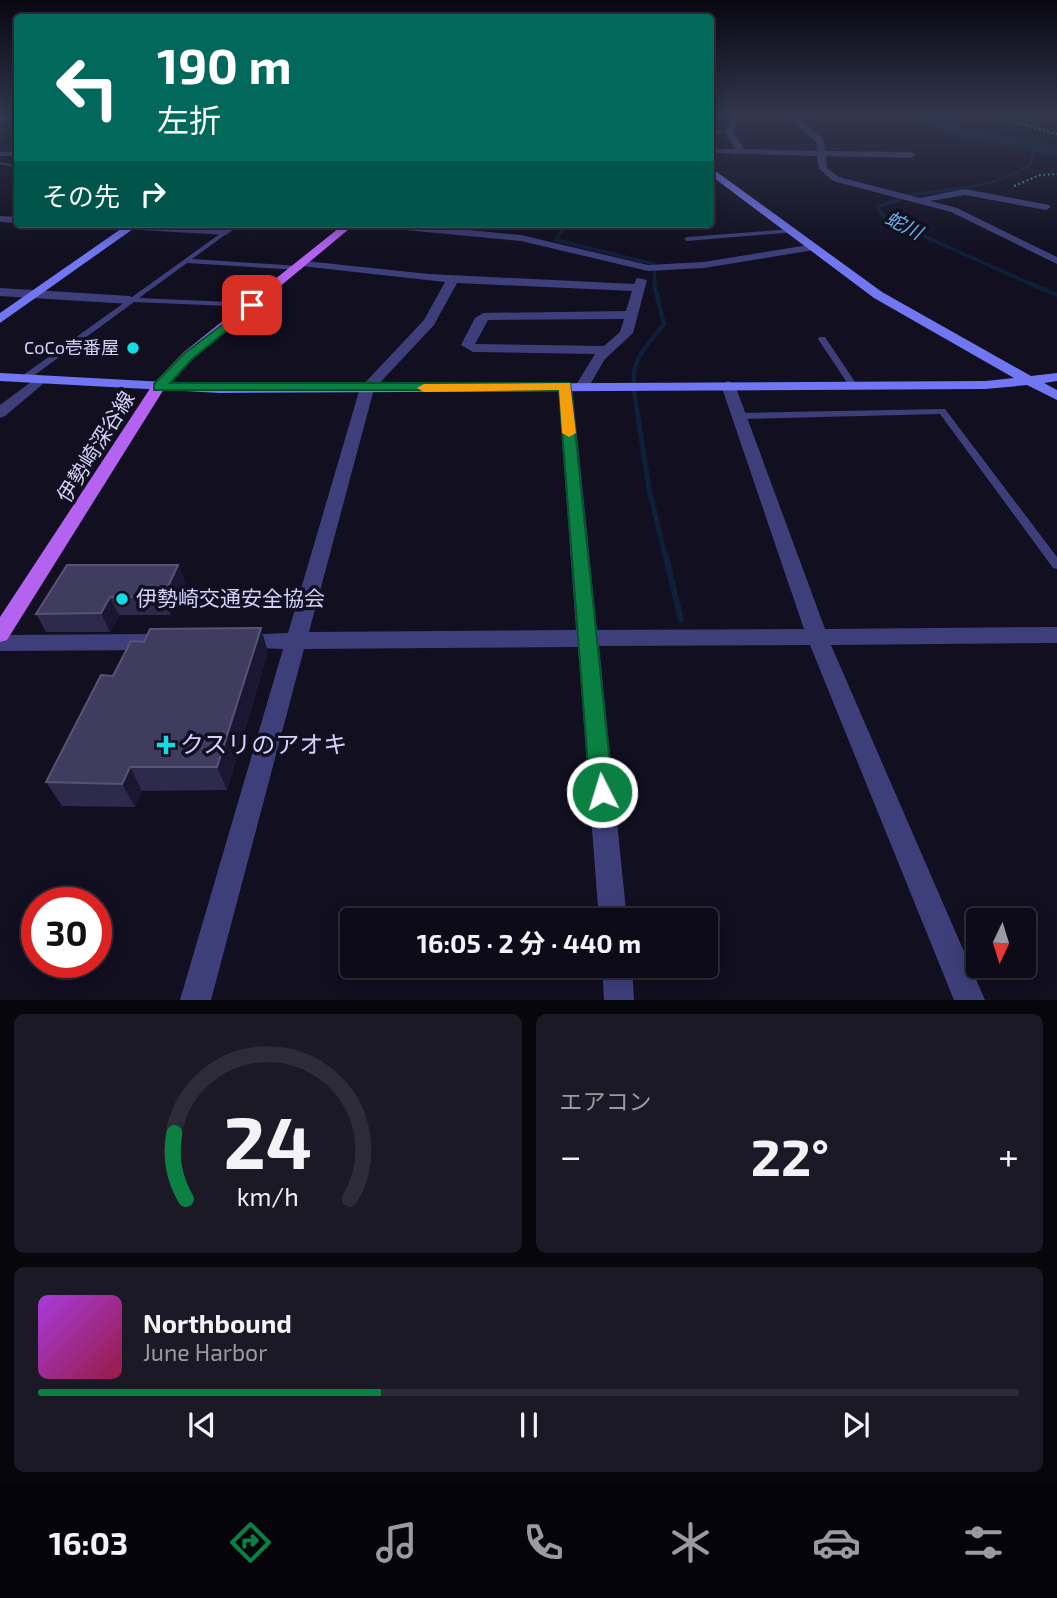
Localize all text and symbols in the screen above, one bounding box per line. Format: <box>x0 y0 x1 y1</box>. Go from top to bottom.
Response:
text: 190 m <box>157 35 292 94</box>
icon: left <box>42 42 133 133</box>
text: 左折 <box>157 100 221 138</box>
icon: right <box>134 175 172 213</box>
text: その先 <box>42 180 120 211</box>
water label: 蛇川 <box>882 206 928 244</box>
pin <box>222 275 282 335</box>
icon: arrive <box>233 286 271 324</box>
place label: CoCo壱番屋 <box>24 336 119 358</box>
marker: CoCo壱番屋 <box>125 340 141 356</box>
street label: 伊勢崎深谷線 <box>51 386 139 506</box>
place label: 伊勢崎交通安全協会 <box>136 585 325 610</box>
marker: 伊勢崎交通安全協会 <box>114 591 130 607</box>
place label: クスリのアオキ <box>180 729 347 758</box>
marker: クスリのアオキ <box>158 737 174 753</box>
position arrow <box>565 755 639 829</box>
speed limit sign: 30 <box>21 887 112 978</box>
north arrow <box>966 908 1036 978</box>
map controls <box>966 908 1036 978</box>
text: 16:05 · 2 分 · 440 m <box>417 927 641 958</box>
text: エアコン <box>560 1087 652 1115</box>
text: 24 <box>223 1097 312 1185</box>
text: 22° <box>751 1124 829 1186</box>
text: − <box>560 1132 582 1178</box>
text: + <box>998 1132 1019 1178</box>
text: km/h <box>237 1181 299 1211</box>
text: Northbound <box>143 1307 292 1338</box>
text: June Harbor <box>143 1338 267 1366</box>
icon: previous <box>183 1406 221 1444</box>
icon: pause <box>510 1406 548 1444</box>
icon: next <box>837 1406 875 1444</box>
icon: directions <box>226 1518 275 1567</box>
icon: music <box>372 1518 421 1567</box>
icon: phone <box>519 1518 568 1567</box>
icon: climate <box>666 1518 715 1567</box>
icon: car <box>812 1518 861 1567</box>
icon: filters <box>959 1518 1008 1567</box>
text: 16:03 <box>49 1523 128 1561</box>

